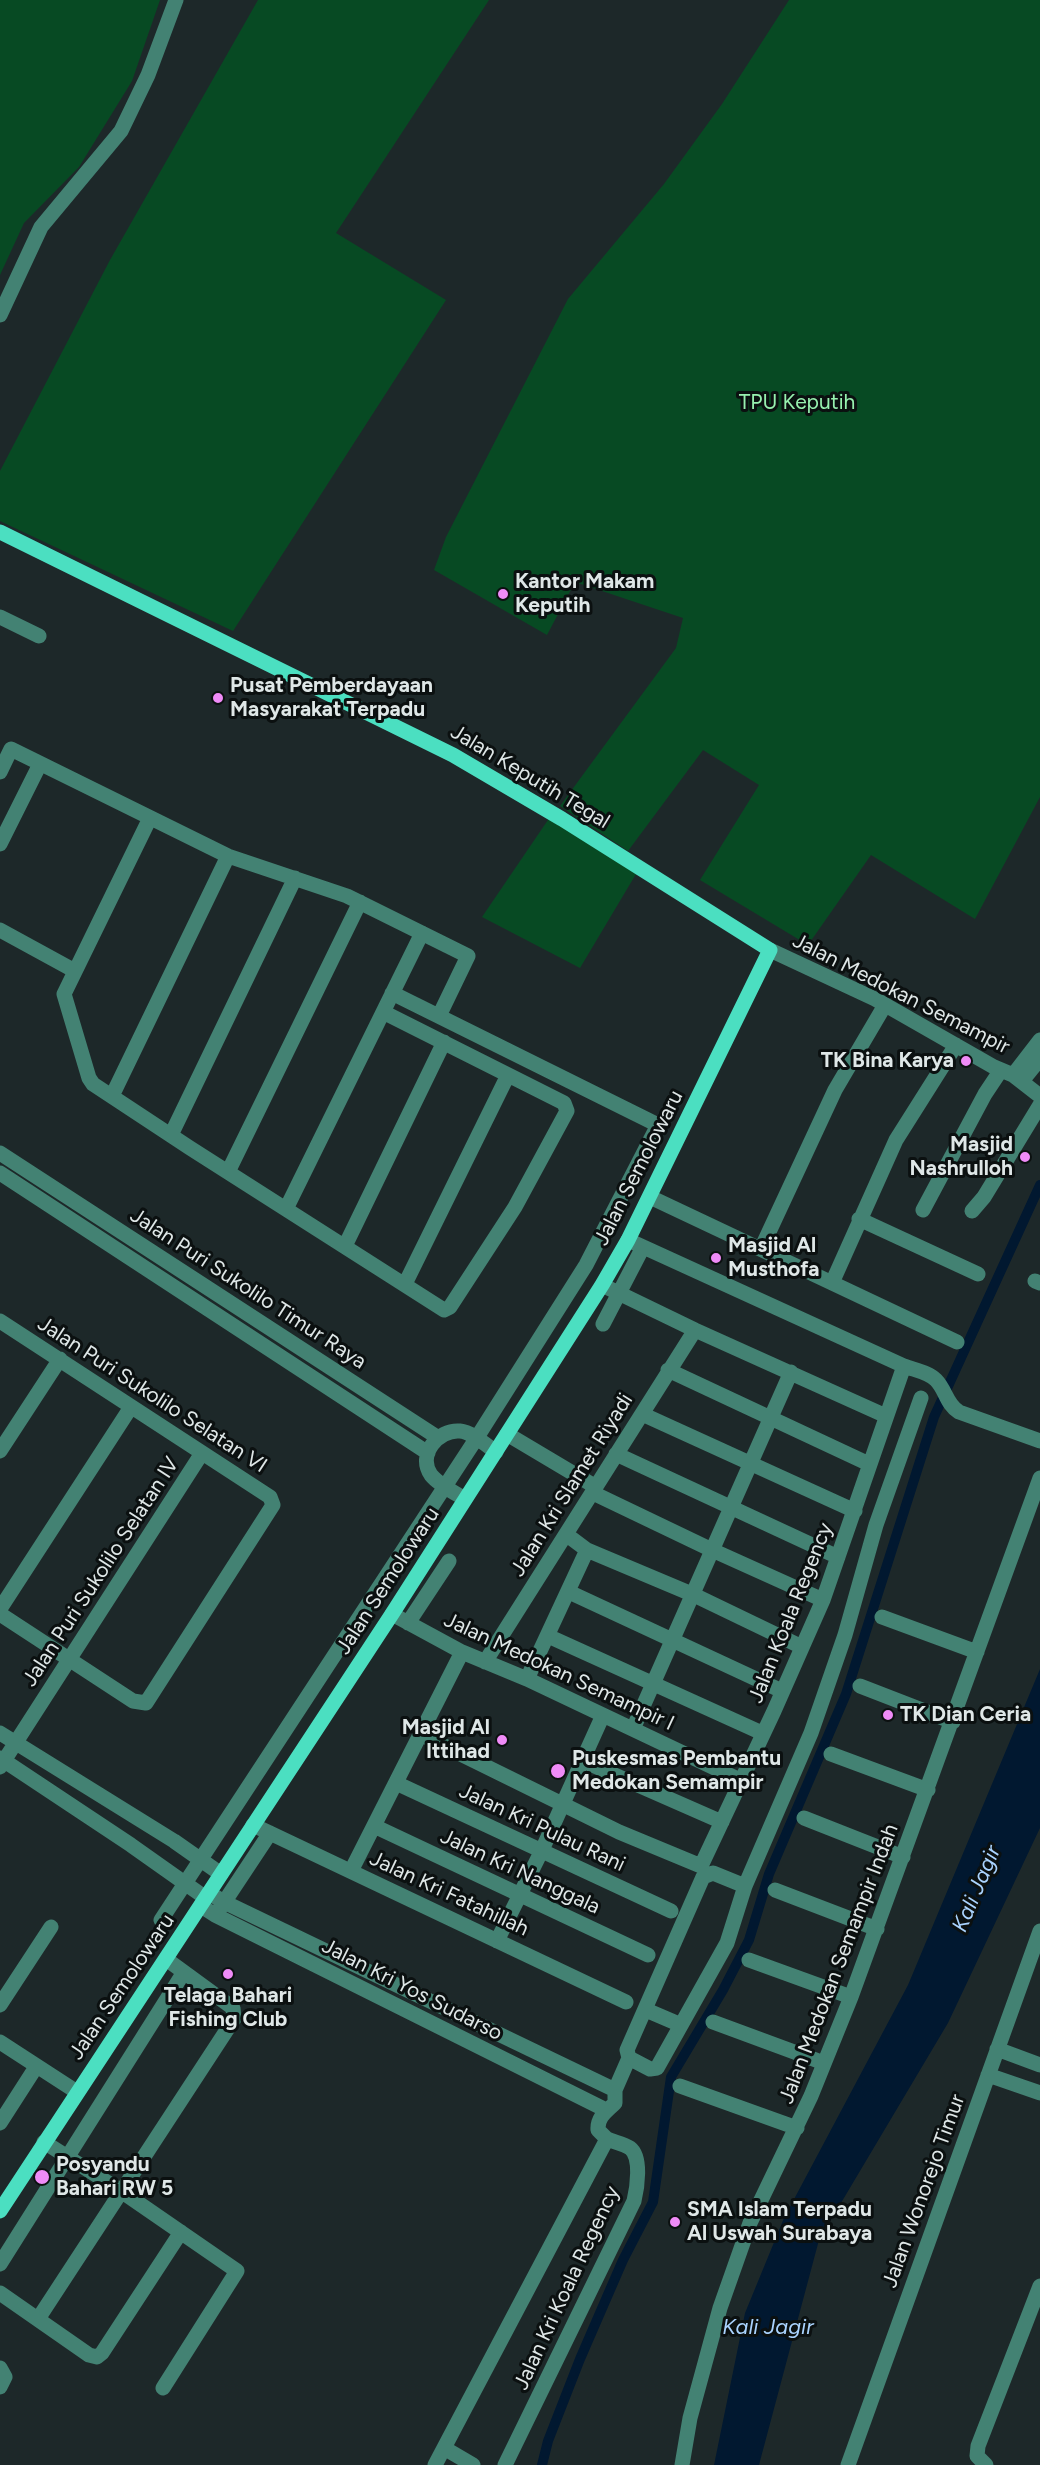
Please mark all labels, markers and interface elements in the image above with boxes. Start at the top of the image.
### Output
park label: TPU Keputih [739,390,855,416]
place label: Kantor Makam Keputih [515,569,654,619]
marker: Kantor Makam Keputih [496,587,510,601]
place label: Pusat Pemberdayaan Masyarakat Terpadu [230,673,433,723]
marker: Pusat Pemberdayaan Masyarakat Terpadu [211,691,225,705]
street label: Jalan Keputih Tegal [446,720,614,834]
street label: Jalan Medokan Semampir [788,928,1014,1060]
place label: TK Bina Karya [821,1048,954,1074]
marker: TK Bina Karya [959,1054,973,1068]
street label: Jalan Semolowaru [589,1086,689,1250]
place label: Masjid Nashrulloh [909,1132,1013,1182]
marker: Masjid Nashrulloh [1018,1150,1032,1164]
street label: Jalan Puri Sukolilo Timur Raya [125,1203,371,1375]
place label: Masjid Al Musthofa [728,1233,820,1283]
marker: Masjid Al Musthofa [709,1251,723,1265]
street label: Jalan Puri Sukolilo Selatan VI [33,1311,271,1479]
street label: Jalan Kri Slamet Riyadi [505,1389,639,1581]
street label: Jalan Puri Sukolilo Selatan IV [17,1453,185,1691]
street label: Jalan Semolowaru [331,1503,445,1659]
street label: Jalan Koala Regency [743,1519,839,1707]
street label: Jalan Medokan Semampir I [440,1608,678,1736]
place label: TK Dian Ceria [900,1702,1031,1728]
marker: TK Dian Ceria [881,1708,895,1722]
place label: Masjid Al Ittihad [402,1715,490,1765]
marker: Masjid Al Ittihad [495,1733,509,1747]
place label: Puskesmas Pembantu Medokan Semampir [572,1746,781,1796]
marker: Puskesmas Pembantu Medokan Semampir [549,1762,567,1780]
street label: Jalan Kri Pulau Rani [455,1779,629,1877]
street label: Jalan Medokan Semampir Indah [774,1821,904,2107]
street label: Jalan Kri Nanggala [436,1824,604,1920]
water label: Kali Jagir [947,1842,1007,1936]
street label: Jalan Kri Fatahillah [365,1846,533,1942]
street label: Jalan Semolowaru [64,1909,180,2065]
street label: Jalan Kri Yos Sudarso [318,1934,506,2046]
marker: Telaga Bahari Fishing Club [221,1967,235,1981]
place label: Telaga Bahari Fishing Club [164,1983,292,2033]
street label: Jalan Wonorejo Timur [877,2091,971,2291]
place label: Posyandu Bahari RW 5 [56,2152,173,2202]
marker: Posyandu Bahari RW 5 [33,2168,51,2186]
street label: Jalan Kri Koala Regency [509,2182,625,2394]
place label: SMA Islam Terpadu Al Uswah Surabaya [687,2197,872,2247]
marker: SMA Islam Terpadu Al Uswah Surabaya [668,2215,682,2229]
water label: Kali Jagir [722,2315,814,2341]

